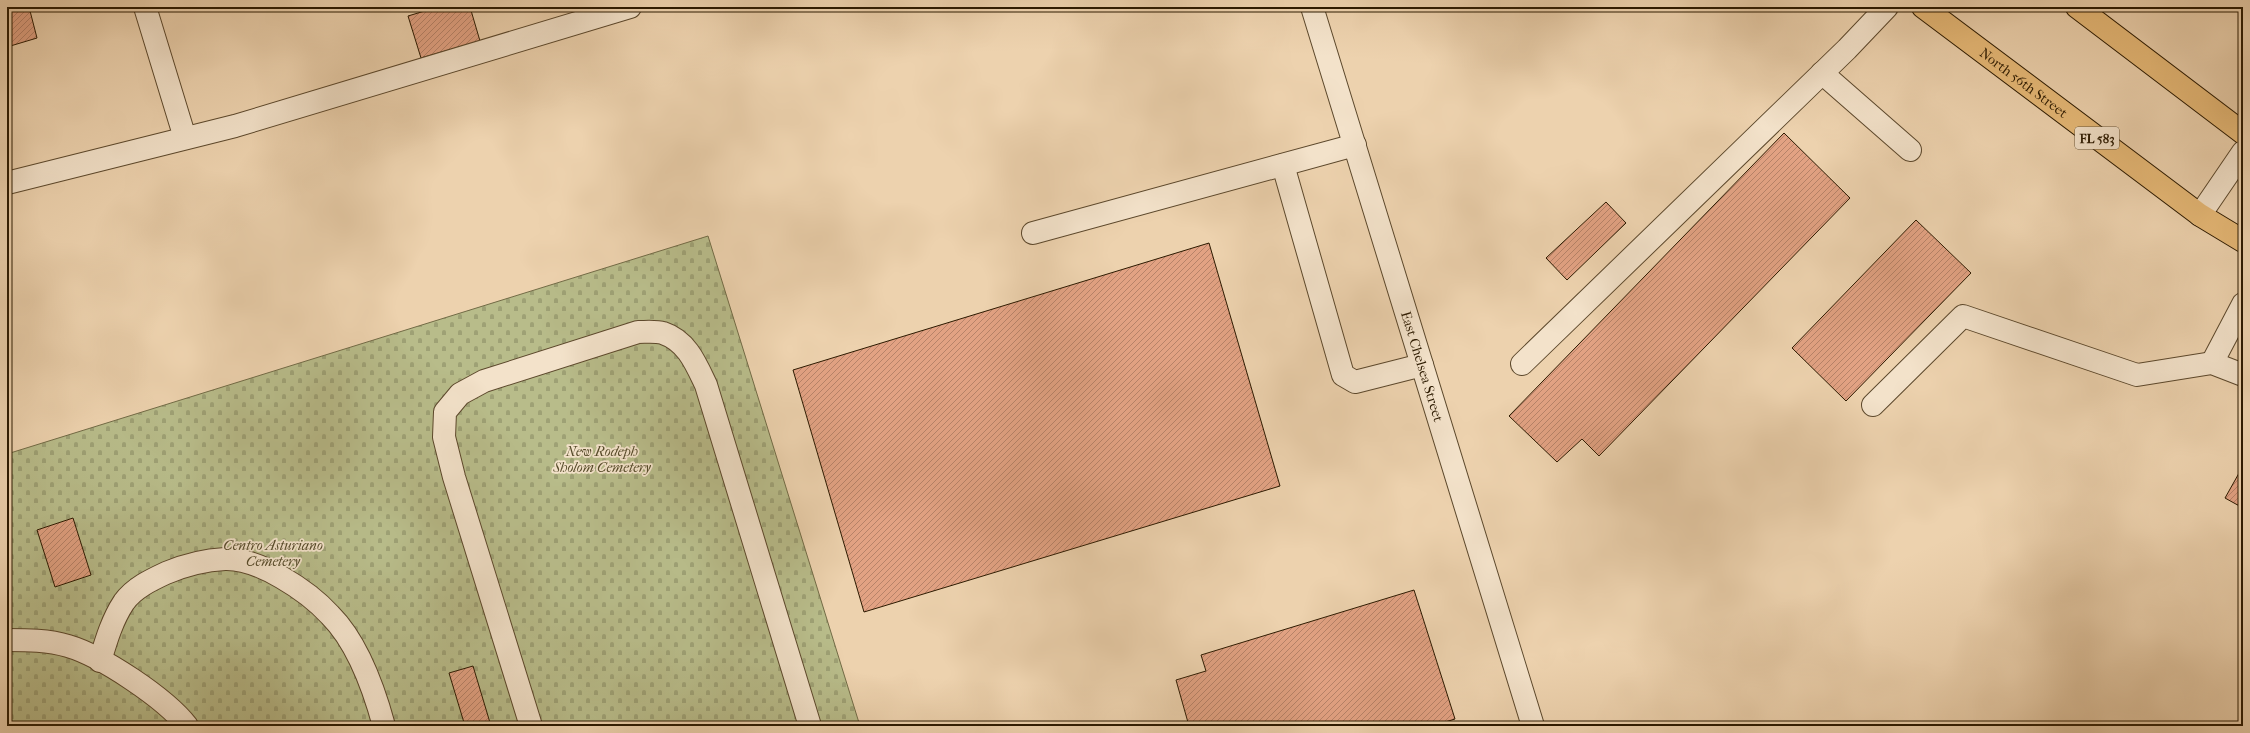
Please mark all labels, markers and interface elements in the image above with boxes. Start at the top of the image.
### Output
street label: North 56th Street [1976,44,2071,122]
road number: FL 583 [2075,127,2119,149]
street label: East Chelsea Street [1397,309,1447,424]
park label: New Rodeph Sholom Cemetery [552,443,652,476]
park label: Centro Asturiano Cemetery [223,537,323,570]

